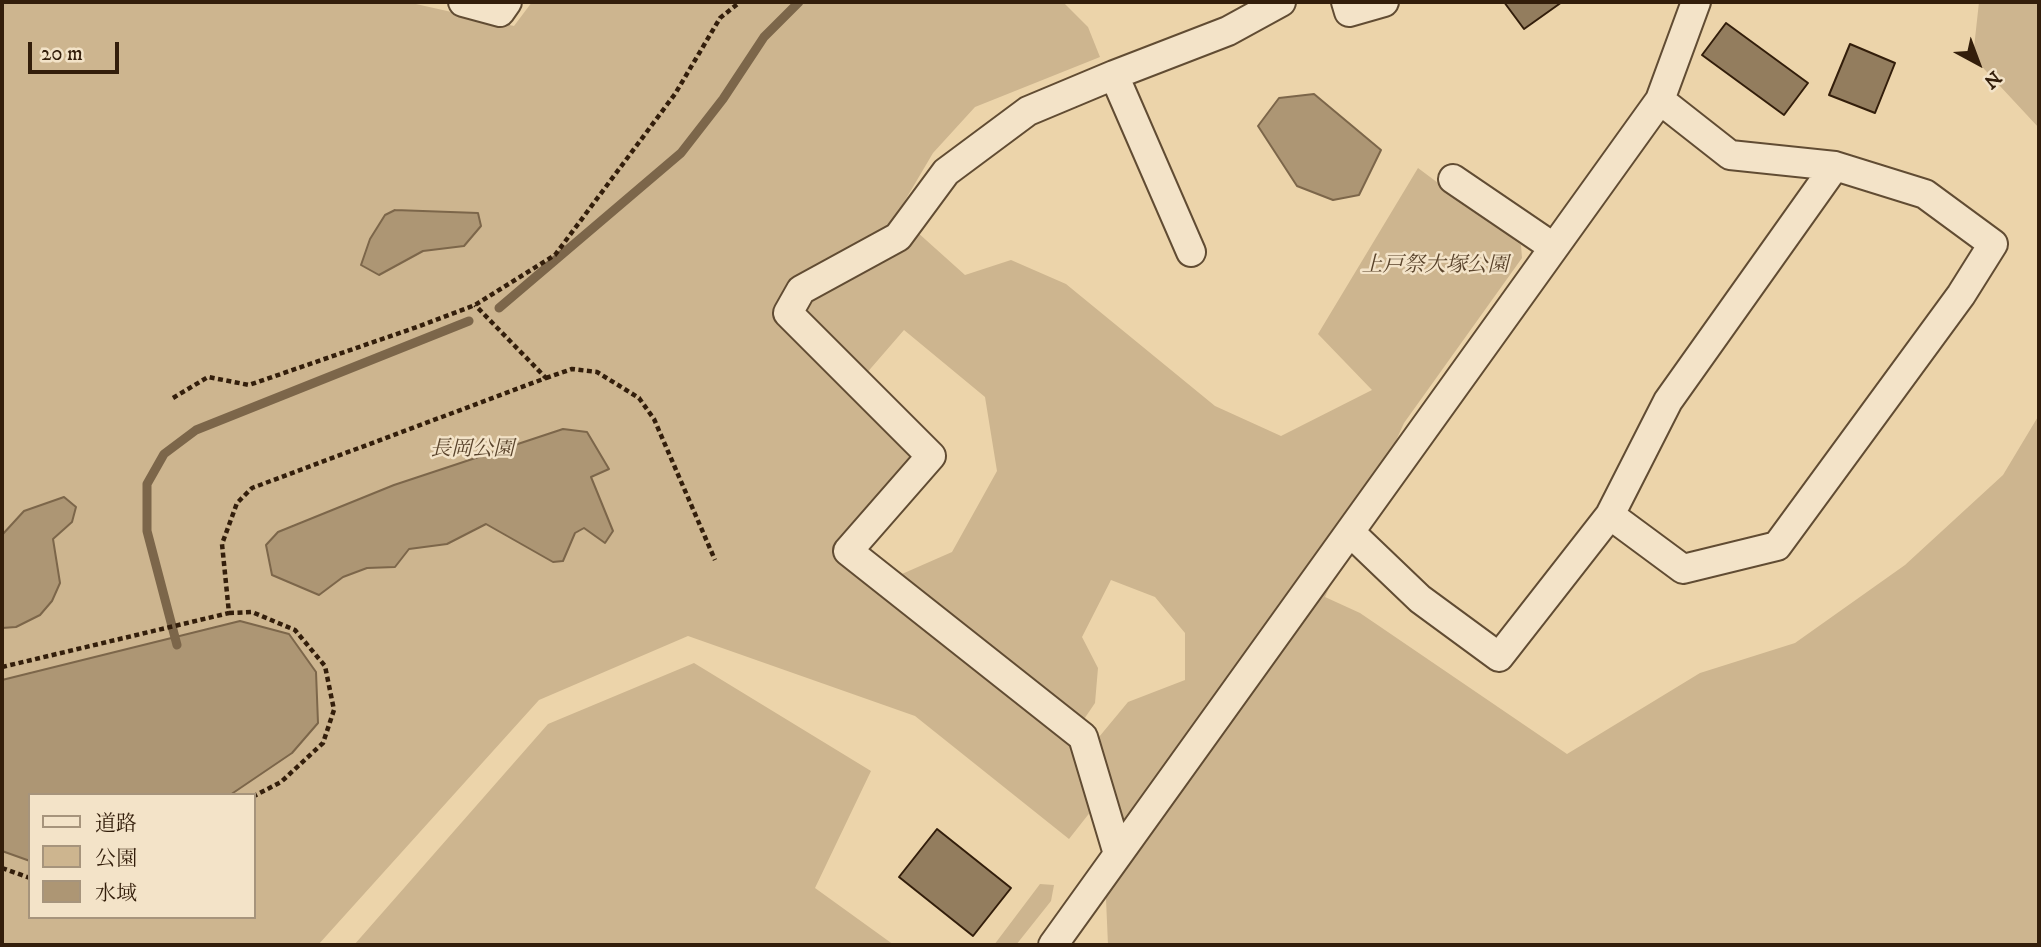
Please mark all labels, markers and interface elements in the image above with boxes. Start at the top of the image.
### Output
scale bar [32,28,122,72]
north arrow [1943,28,2013,98]
text: 20 m [41,41,83,67]
text: N [1979,65,2006,93]
park label: 上戸祭大塚公園 [1362,254,1508,280]
park label: 長岡公園 [430,438,514,464]
legend [28,793,256,919]
text: 道路 [95,811,137,837]
text: 公園 [95,846,137,872]
text: 水域 [95,881,137,907]

